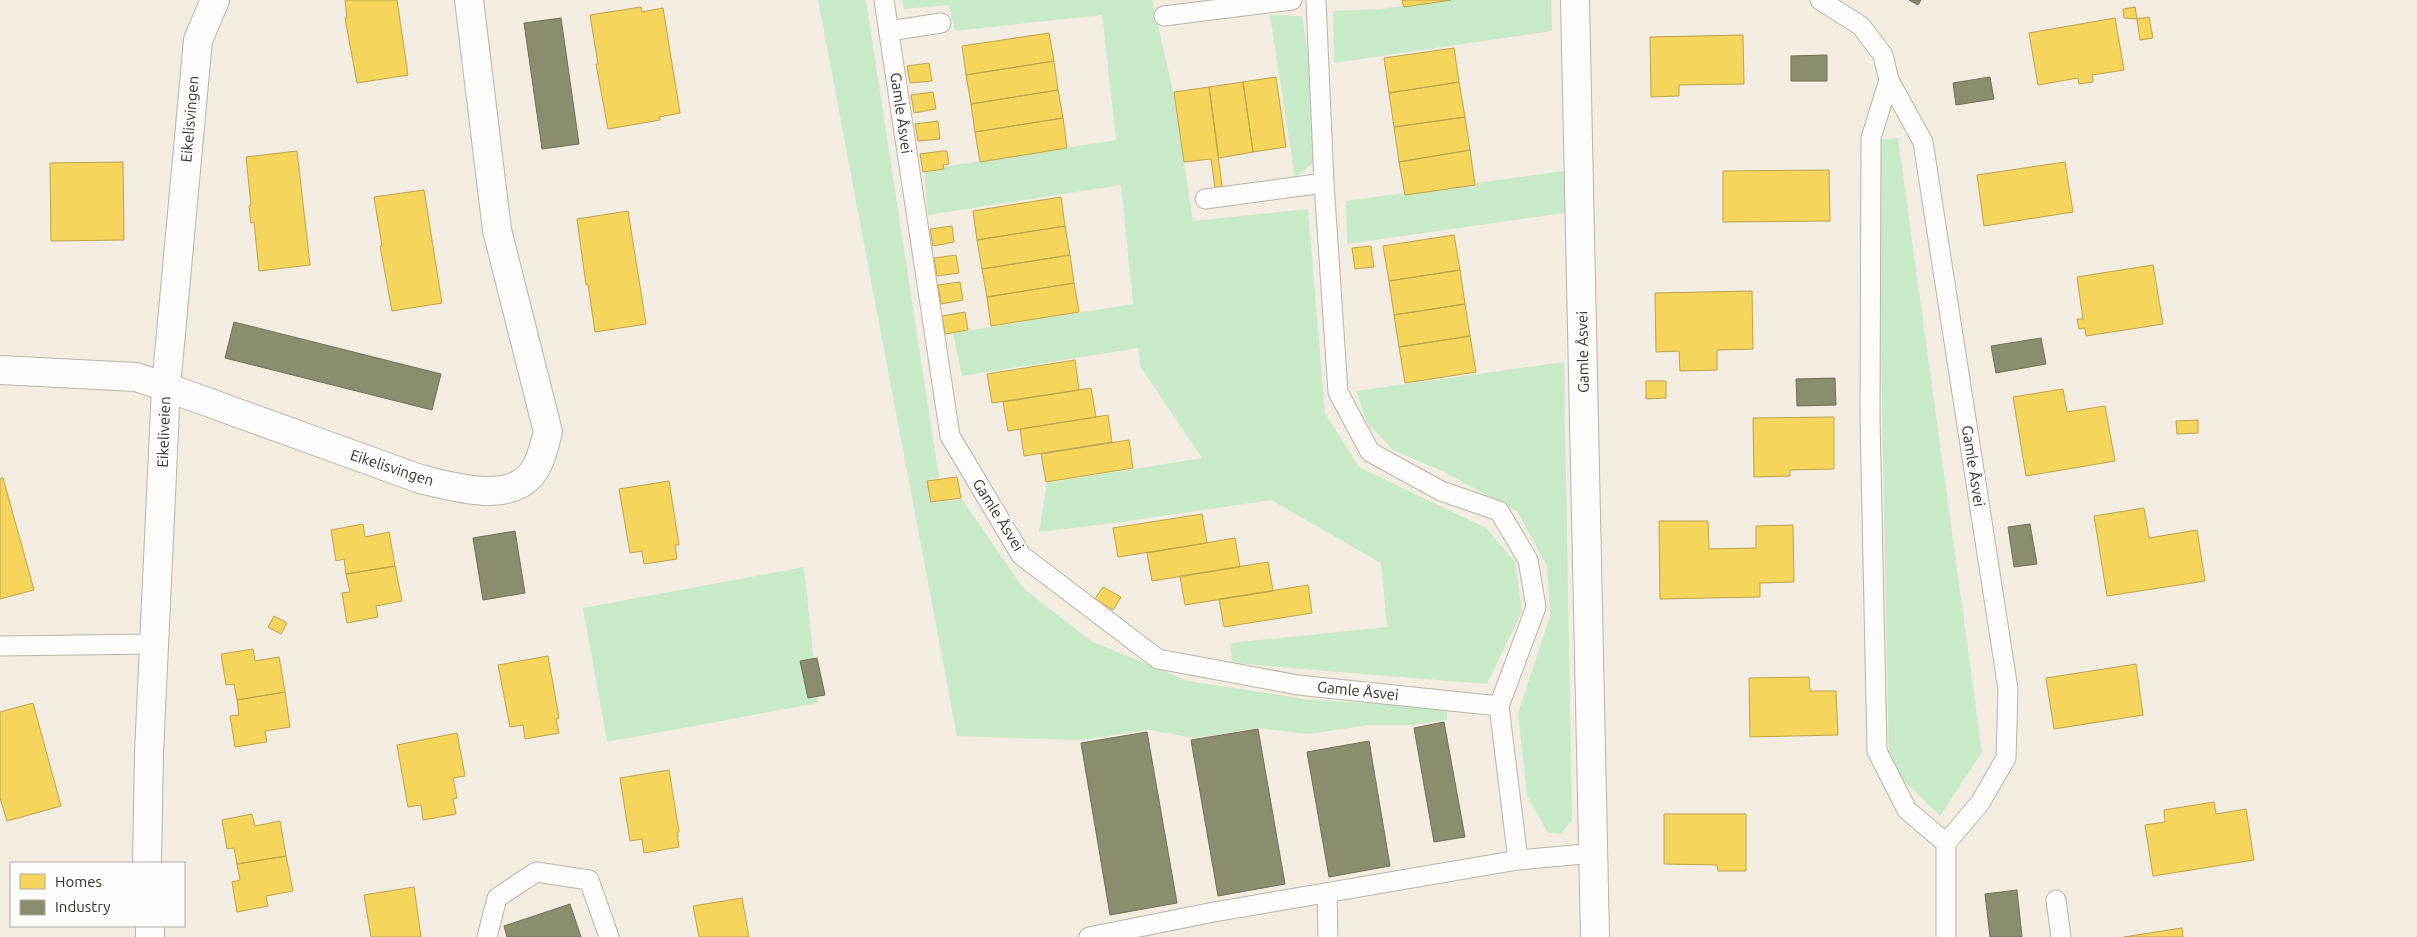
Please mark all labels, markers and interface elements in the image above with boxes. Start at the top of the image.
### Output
street label: Gamle Åsvei [887,71,916,155]
street label: Eikelisvingen [177,75,202,163]
street label: Gamle Åsvei [1573,311,1592,393]
street label: Eikeliveien [154,396,173,468]
street label: Gamle Åsvei [1959,424,1988,508]
street label: Eikelisvingen [348,446,436,489]
street label: Gamle Åsvei [970,475,1027,554]
street label: Gamle Åsvei [1316,678,1400,703]
legend [10,862,185,927]
text: Homes [55,873,102,890]
text: Industry [55,898,110,915]

